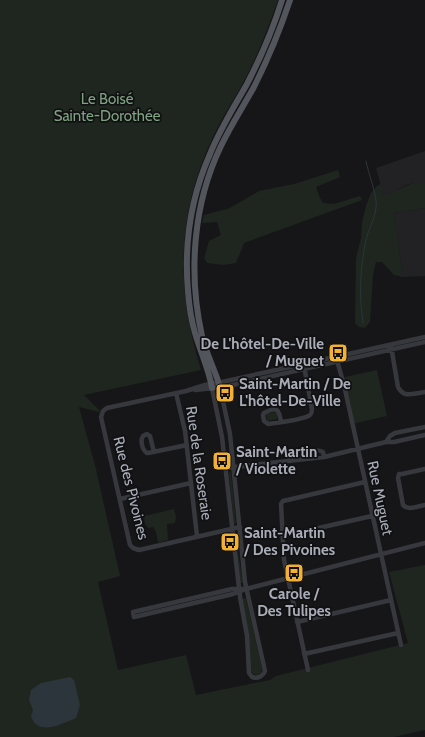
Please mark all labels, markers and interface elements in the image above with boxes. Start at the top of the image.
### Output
park label: Le Boisé Sainte-Dorothée [54,90,161,125]
place label: De L'hôtel-De-Ville / Muguet [201,335,324,370]
bus stop icon: De L'hôtel-De-Ville / Muguet [327,342,349,364]
place label: Saint-Martin / De L'hôtel-De-Ville [239,375,351,410]
bus stop icon: Saint-Martin / De L'hôtel-De-Ville [214,382,236,404]
street label: Rue de la Roseraie [182,405,216,521]
street label: Rue des Pivoines [109,434,153,542]
place label: Saint-Martin / Violette [235,443,317,478]
bus stop icon: Saint-Martin / Violette [211,450,233,472]
street label: Rue Muguet [363,459,397,537]
place label: Saint-Martin / Des Pivoines [243,524,335,559]
bus stop icon: Saint-Martin / Des Pivoines [219,531,241,553]
bus stop icon: Carole / Des Tulipes [283,562,305,584]
place label: Carole / Des Tulipes [257,585,331,620]

